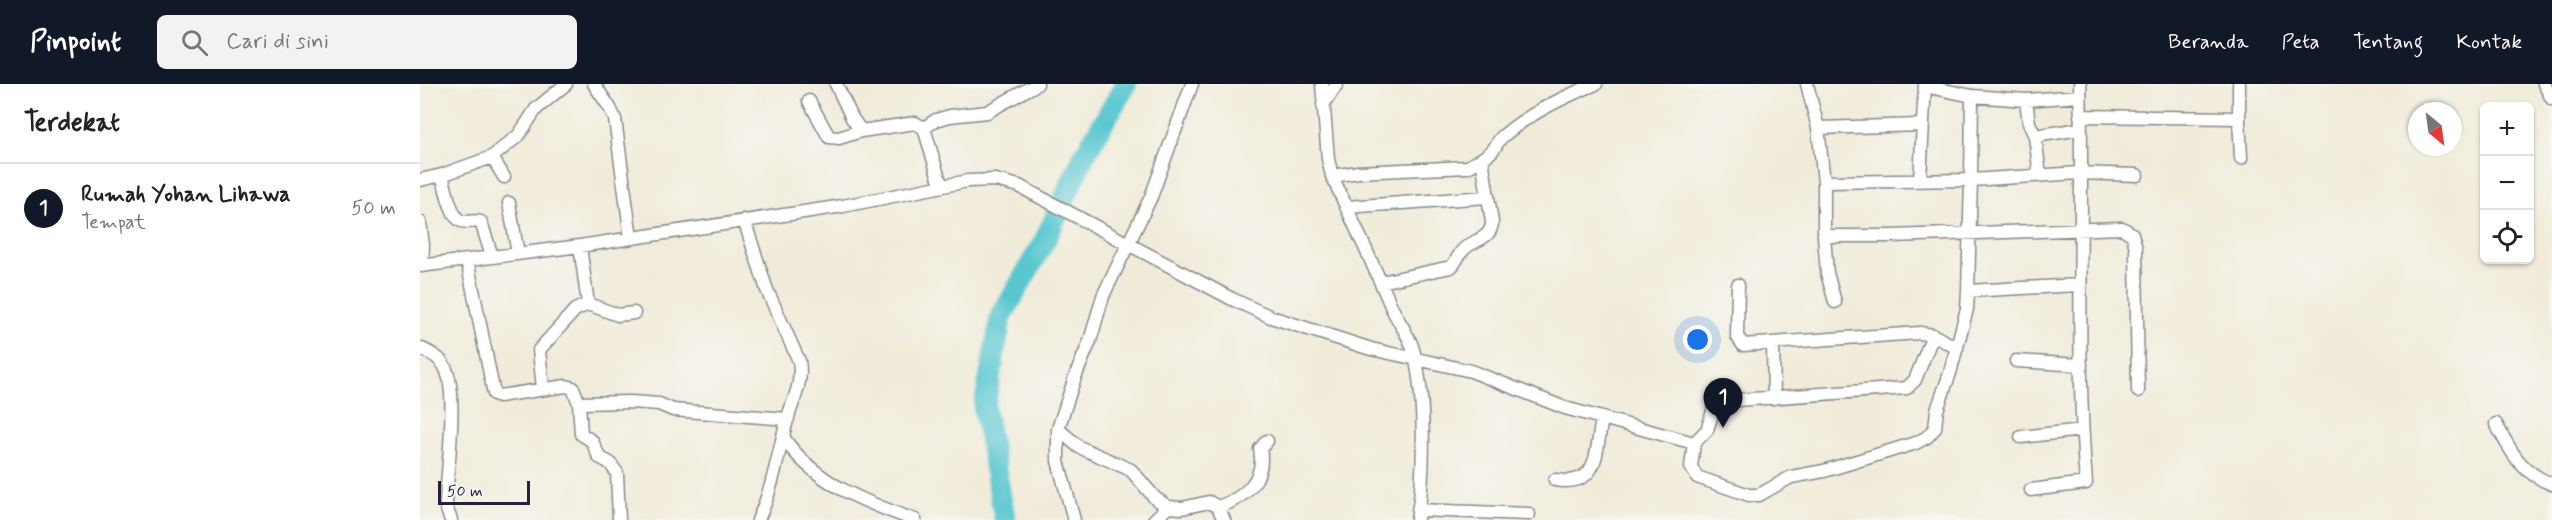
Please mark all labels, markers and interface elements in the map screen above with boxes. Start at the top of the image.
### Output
search box [157,15,577,69]
text: Pinpoint [30,24,121,61]
icon: search [178,26,211,59]
text: Cari di sini [226,28,329,56]
text: Beranda [2168,28,2249,56]
text: Peta [2282,28,2320,56]
text: Tentang [2353,28,2423,56]
text: Kontak [2456,28,2522,56]
north arrow [2408,102,2462,156]
map controls [2480,102,2534,264]
button: + [2480,102,2534,156]
text: Terdekat [24,106,120,140]
button: − [2480,156,2534,210]
text: Rumah Yohan Lihawa [81,181,291,209]
text: 1 [39,195,48,222]
text: 50 m [351,195,396,222]
text: Tempat [81,209,146,236]
button: locate [2480,210,2534,264]
your location [1683,325,1712,354]
pin: 1 [1704,378,1742,428]
scale bar [438,478,530,506]
text: 50 m [447,481,483,502]

